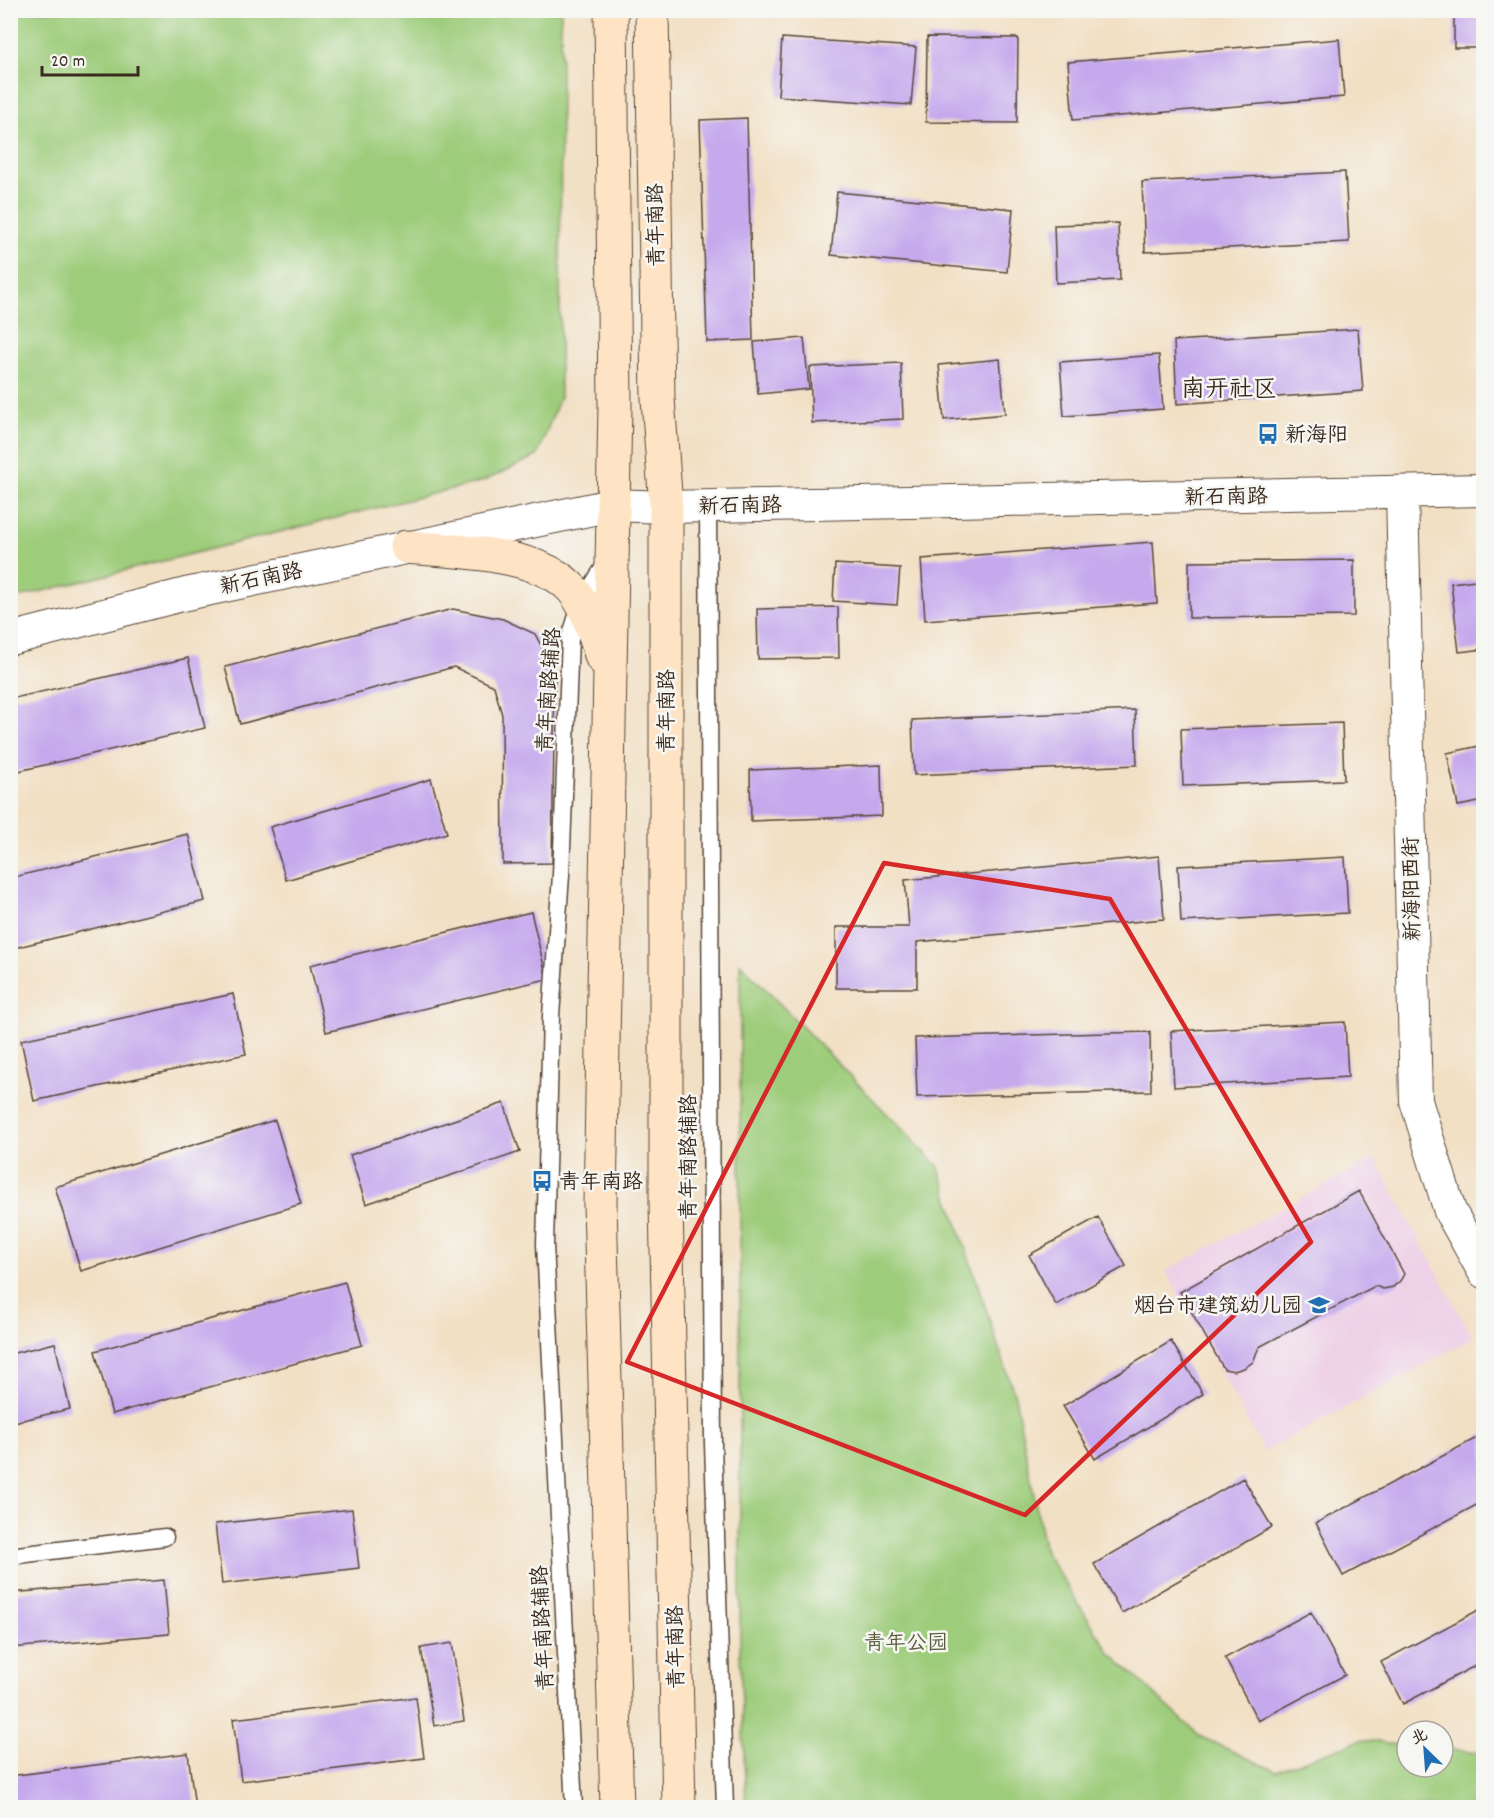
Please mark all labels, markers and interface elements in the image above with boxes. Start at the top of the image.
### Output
scale bar [42,39,138,77]
text: 20 m [51,50,85,75]
street label: 青年南路 [642,183,674,267]
district label: 南开社区 [1181,374,1277,408]
bus stop icon: 新海阳 [1256,422,1280,446]
place label: 新海阳 [1285,422,1348,452]
street label: 新石南路 [1184,483,1268,515]
street label: 新石南路 [698,492,782,524]
street label: 新石南路 [217,558,306,604]
street label: 青年南路辅路 [532,626,570,754]
street label: 青年南路 [654,669,684,753]
street label: 新海阳西街 [1398,836,1430,942]
street label: 青年南路辅路 [676,1094,706,1220]
bus stop icon: 青年南路 [530,1169,554,1193]
place label: 青年南路 [559,1169,643,1199]
place label: 烟台市建筑幼儿园 [1134,1293,1302,1323]
school or university icon: 烟台市建筑幼儿园 [1307,1293,1331,1317]
street label: 青年南路辅路 [527,1564,563,1692]
street label: 青年南路 [662,1605,694,1689]
park label: 青年公园 [864,1630,948,1660]
north arrow [1395,1719,1455,1779]
text: 北 [1408,1724,1432,1751]

